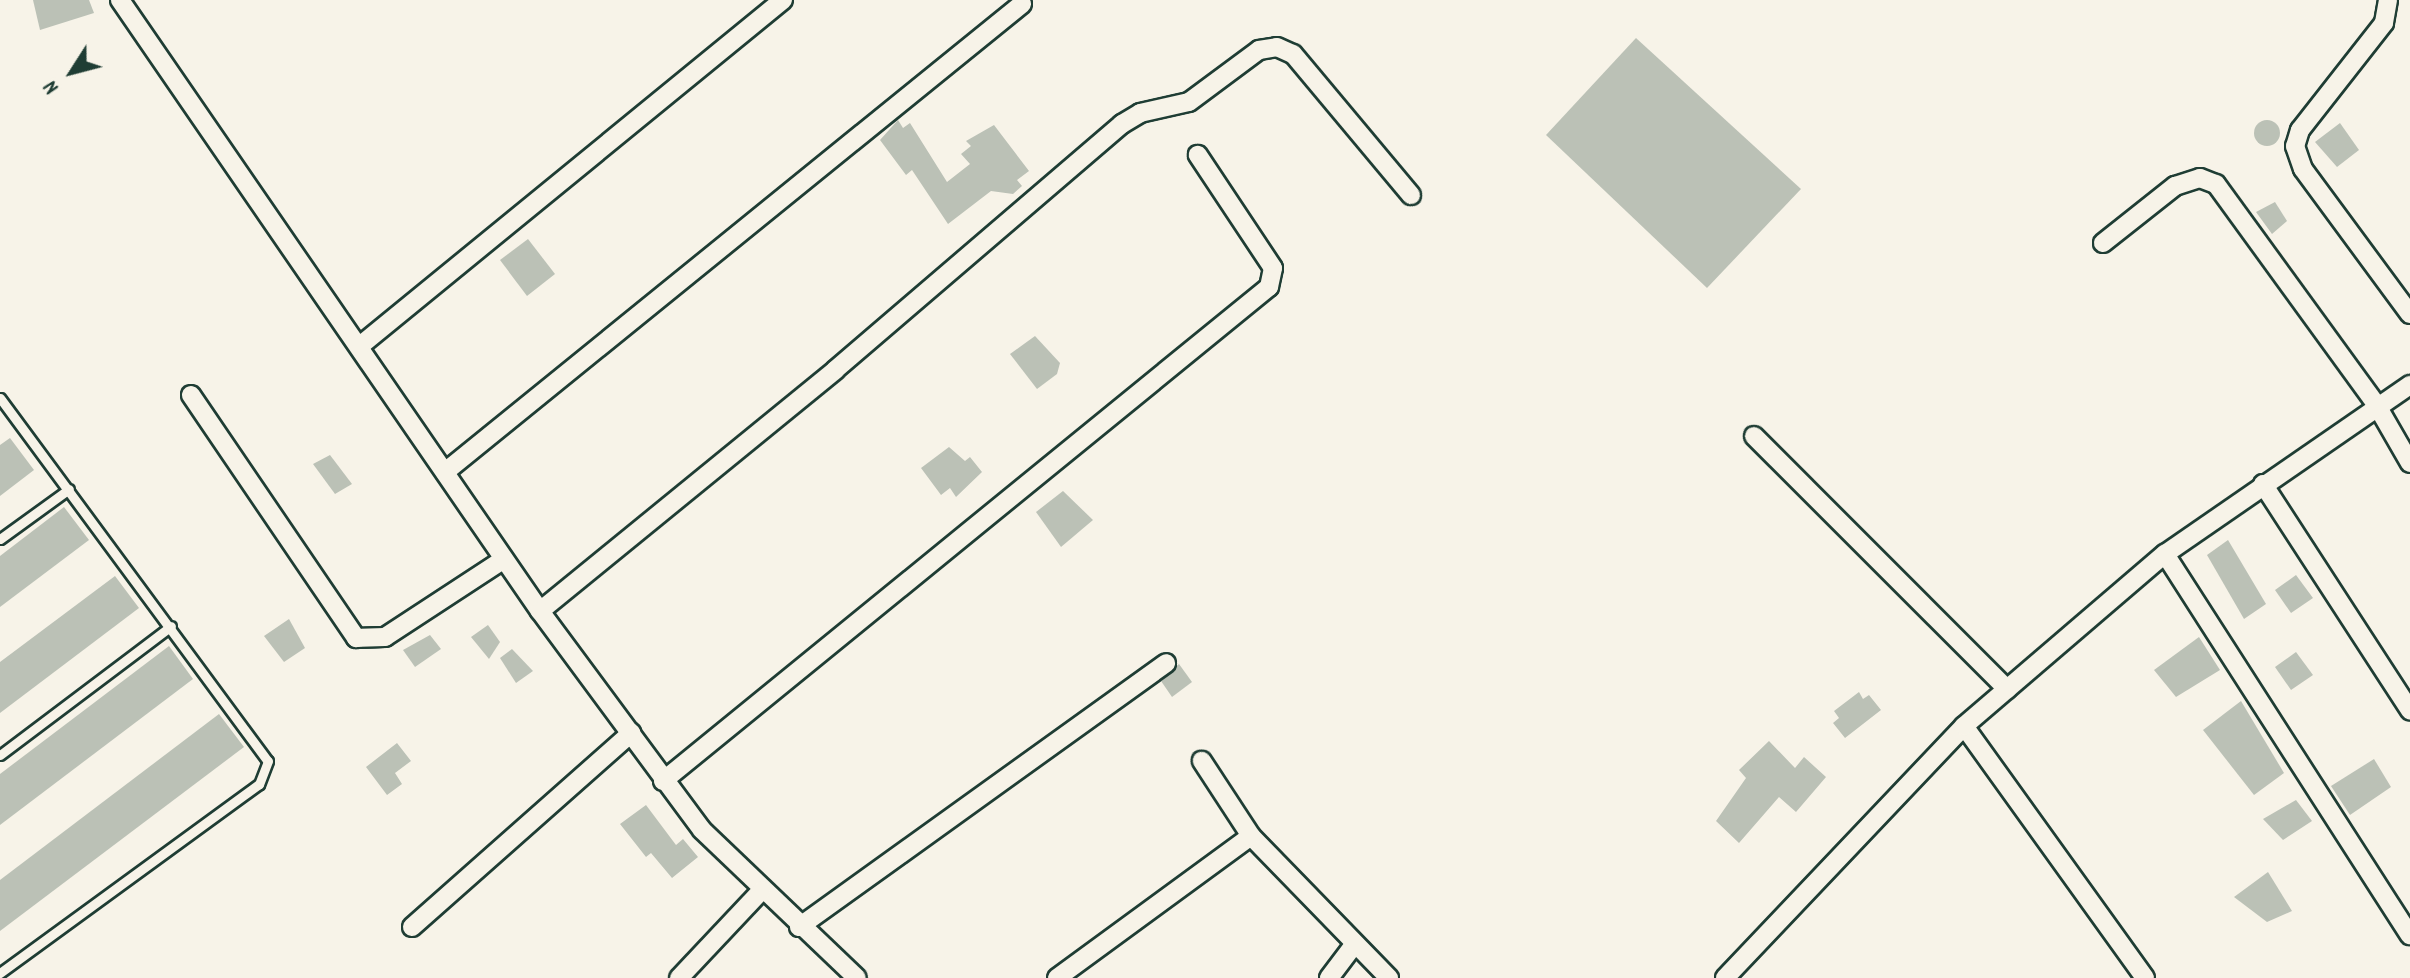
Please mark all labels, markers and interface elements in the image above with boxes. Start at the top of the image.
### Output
north arrow [32,32,112,112]
text: N [36,73,68,100]

